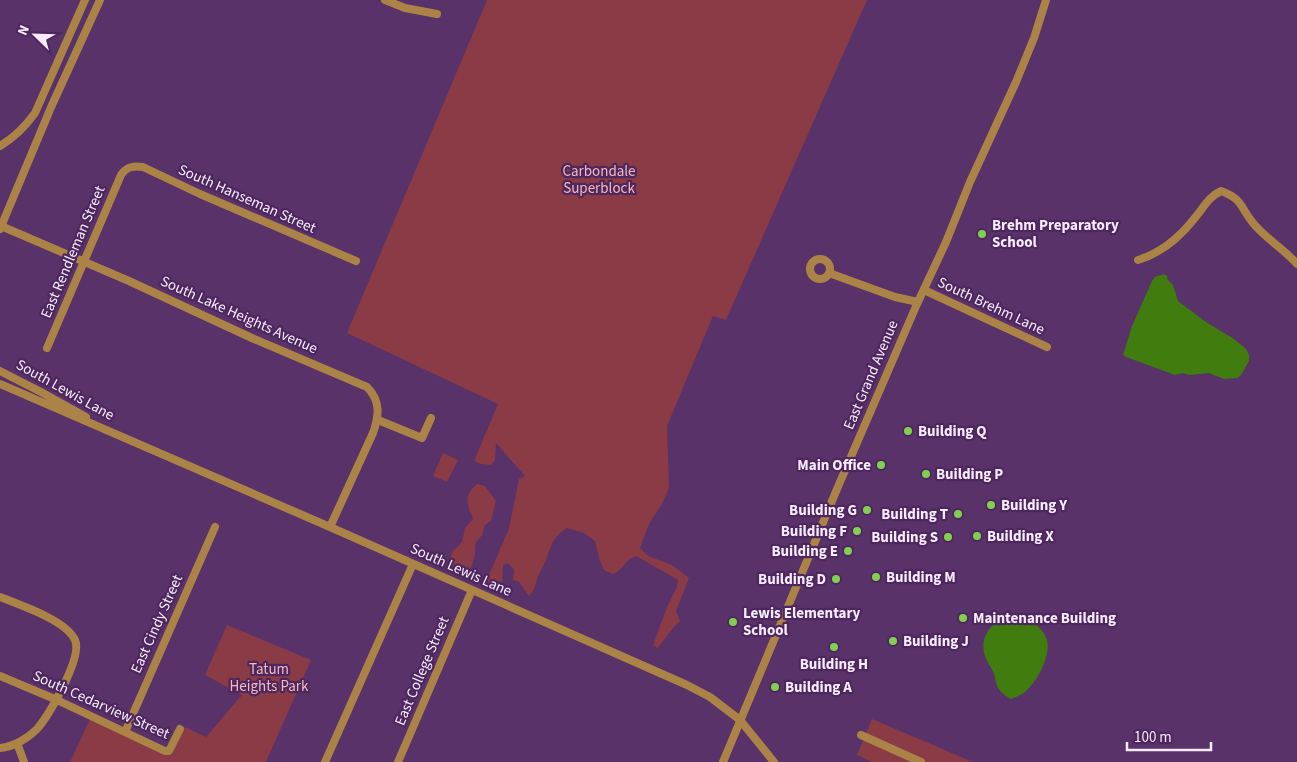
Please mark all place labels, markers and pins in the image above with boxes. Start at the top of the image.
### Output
place label: Brehm Preparatory School [992,215,1119,253]
marker: Brehm Preparatory School [976,228,988,240]
place label: Building Q [918,421,987,442]
marker: Building Q [902,425,914,437]
place label: Main Office [797,455,871,476]
marker: Main Office [875,459,887,471]
place label: Building P [936,464,1003,485]
marker: Building P [920,468,932,480]
place label: Building Y [1001,495,1067,516]
marker: Building Y [985,499,997,511]
place label: Building G [789,500,857,521]
marker: Building G [861,504,873,516]
place label: Building T [881,504,948,525]
marker: Building T [952,508,964,520]
place label: Building F [781,521,847,542]
marker: Building F [851,525,863,537]
place label: Building X [987,526,1054,547]
place label: Building S [871,527,938,548]
marker: Building X [971,530,983,542]
marker: Building S [942,531,954,543]
place label: Building E [771,541,838,562]
marker: Building E [842,545,854,557]
place label: Building M [886,567,956,588]
place label: Building D [758,569,826,590]
marker: Building M [870,571,882,583]
marker: Building D [830,573,842,585]
place label: Lewis Elementary School [743,603,861,641]
place label: Maintenance Building [973,608,1116,629]
marker: Maintenance Building [957,612,969,624]
marker: Lewis Elementary School [727,616,739,628]
place label: Building J [903,631,969,652]
marker: Building J [887,635,899,647]
marker: Building H [828,641,840,653]
place label: Building H [800,654,868,675]
place label: Building A [785,677,852,698]
marker: Building A [769,681,781,693]

